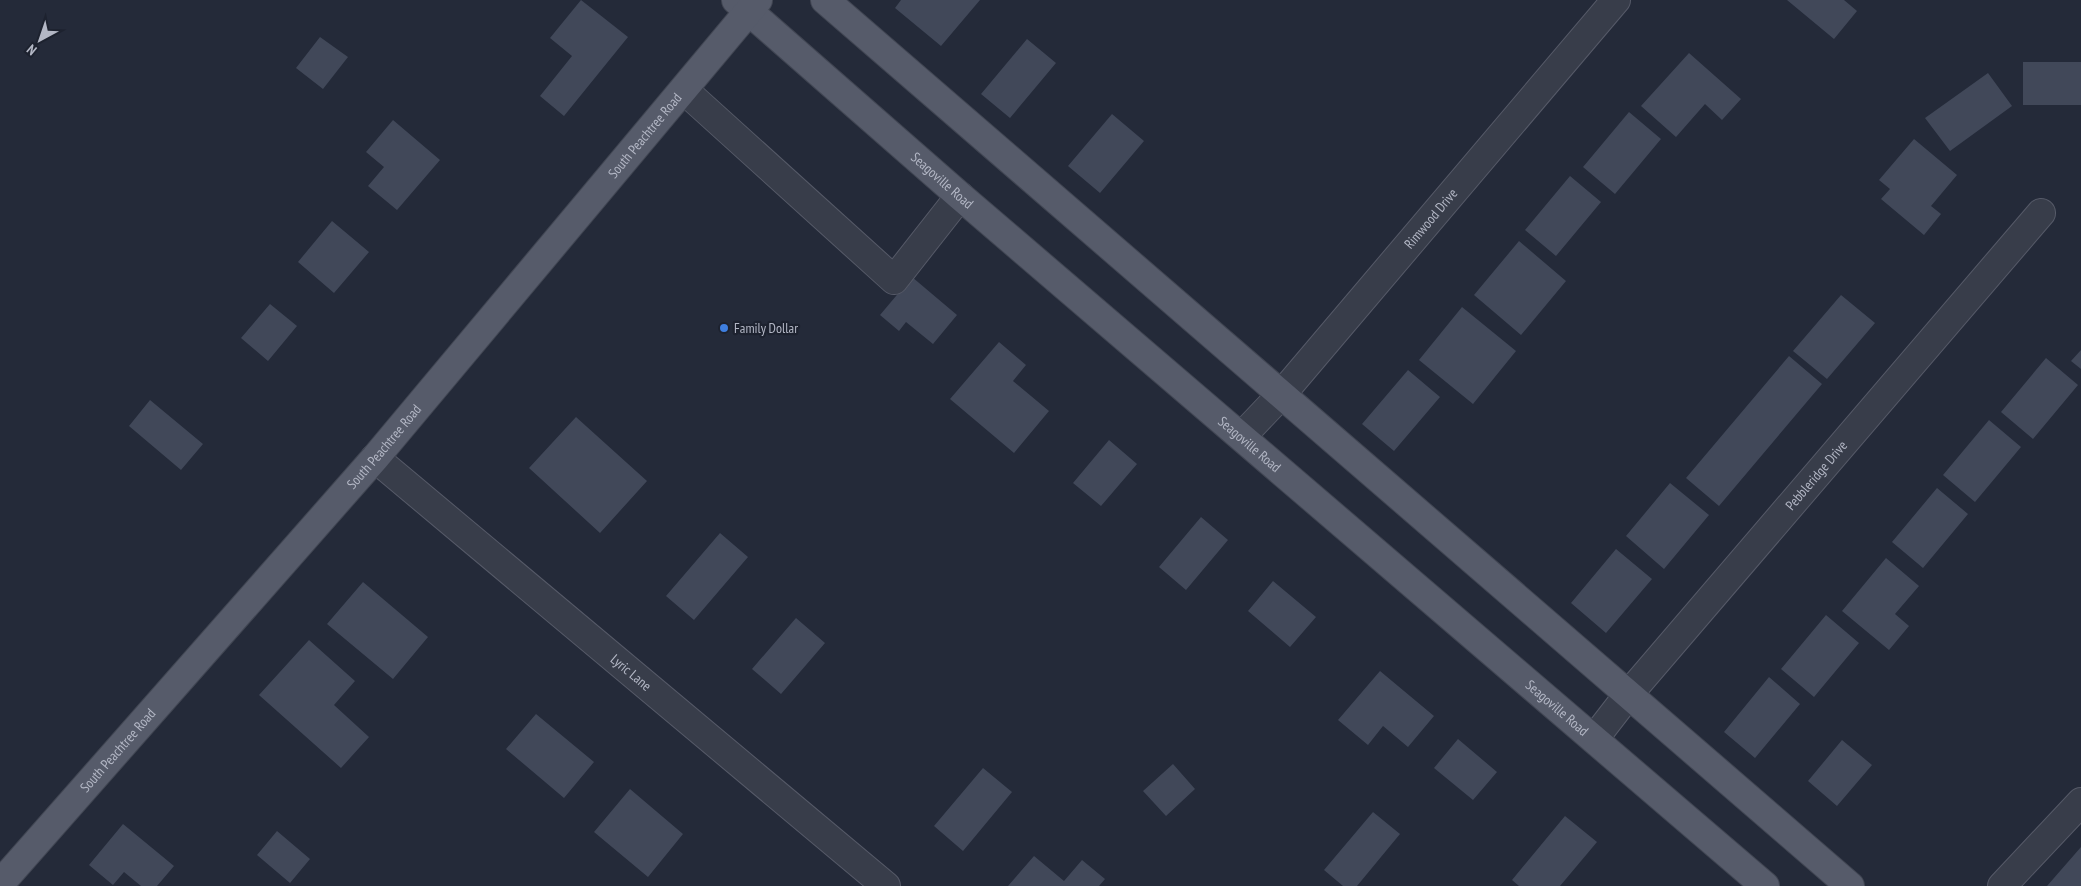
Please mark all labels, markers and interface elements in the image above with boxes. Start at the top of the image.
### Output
north arrow [15,15,65,65]
text: N [23,41,40,59]
street label: South Peachtree Road [604,89,686,182]
street label: Seagoville Road [907,148,977,213]
street label: Rimwood Drive [1400,184,1462,252]
place label: Family Dollar [734,319,798,337]
marker: Family Dollar [718,322,730,334]
street label: South Peachtree Road [343,401,425,493]
street label: Seagoville Road [1214,412,1285,476]
street label: Pebbleridge Drive [1781,437,1851,514]
street label: Lyric Lane [607,650,655,695]
street label: Seagoville Road [1522,676,1592,740]
street label: South Peachtree Road [76,705,159,796]

